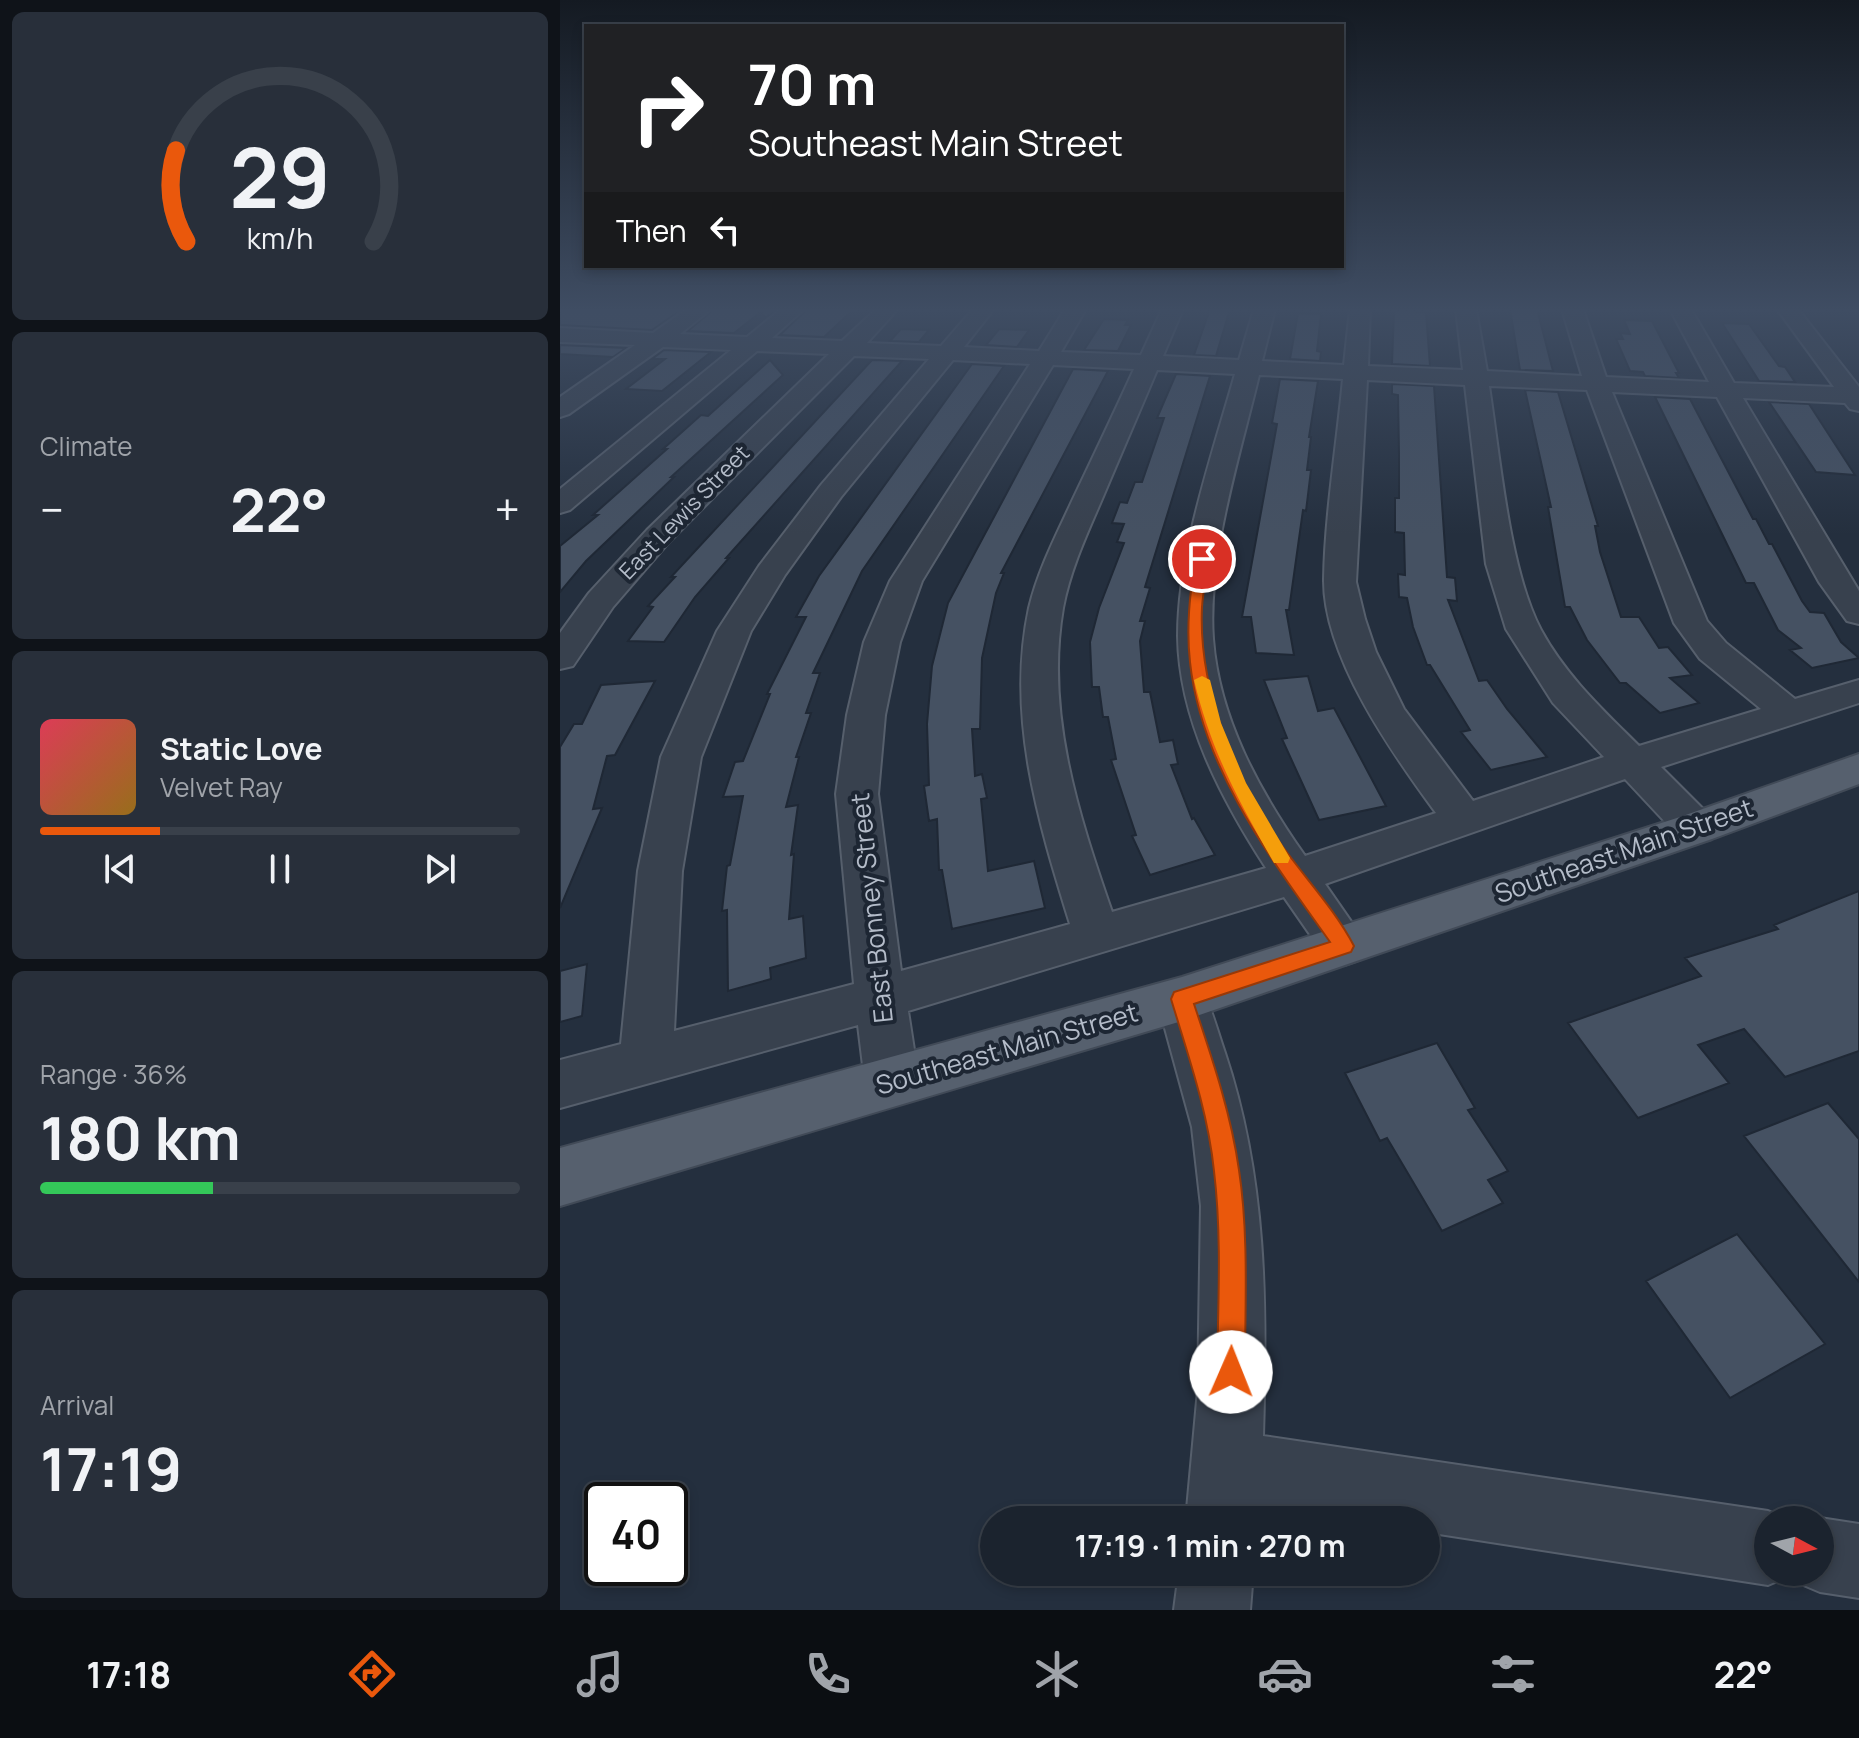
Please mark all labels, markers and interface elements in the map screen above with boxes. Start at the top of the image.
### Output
text: 70 m [748,45,876,122]
icon: right [616,56,720,160]
text: 29 [229,118,331,232]
text: Southeast Main Street [748,118,1123,167]
icon: left [703,208,747,252]
text: Then [616,210,687,251]
text: km/h [247,219,313,258]
text: Climate [40,428,132,464]
street label: East Lewis Street [612,438,756,586]
text: 22° [230,468,328,550]
text: − [40,479,64,539]
text: + [495,479,520,539]
pin [1168,525,1236,593]
icon: arrive [1180,537,1224,581]
text: Static Love [160,728,323,769]
text: Velvet Ray [160,769,283,805]
street label: Southeast Main Street [1490,789,1758,911]
street label: East Bonney Street [841,791,901,1025]
icon: previous [98,847,142,891]
icon: pause [258,847,302,891]
icon: next [418,847,462,891]
street label: Southeast Main Street [872,993,1142,1103]
text: Range · 36% [40,1056,187,1092]
text: 180 km [40,1096,241,1178]
position arrow [1189,1330,1273,1414]
text: Arrival [40,1387,114,1423]
text: 17:19 [40,1427,182,1509]
speed limit sign: 40 [584,1482,688,1586]
north arrow [1754,1506,1834,1586]
map controls [1754,1506,1834,1586]
text: 17:19 · 1 min · 270 m [1074,1525,1346,1566]
icon: directions [344,1646,400,1702]
icon: music [572,1646,628,1702]
icon: phone [800,1646,856,1702]
icon: climate [1029,1646,1085,1702]
icon: car [1257,1646,1313,1702]
icon: filters [1485,1646,1541,1702]
text: 17:18 [86,1650,171,1699]
text: 22° [1714,1650,1773,1699]

